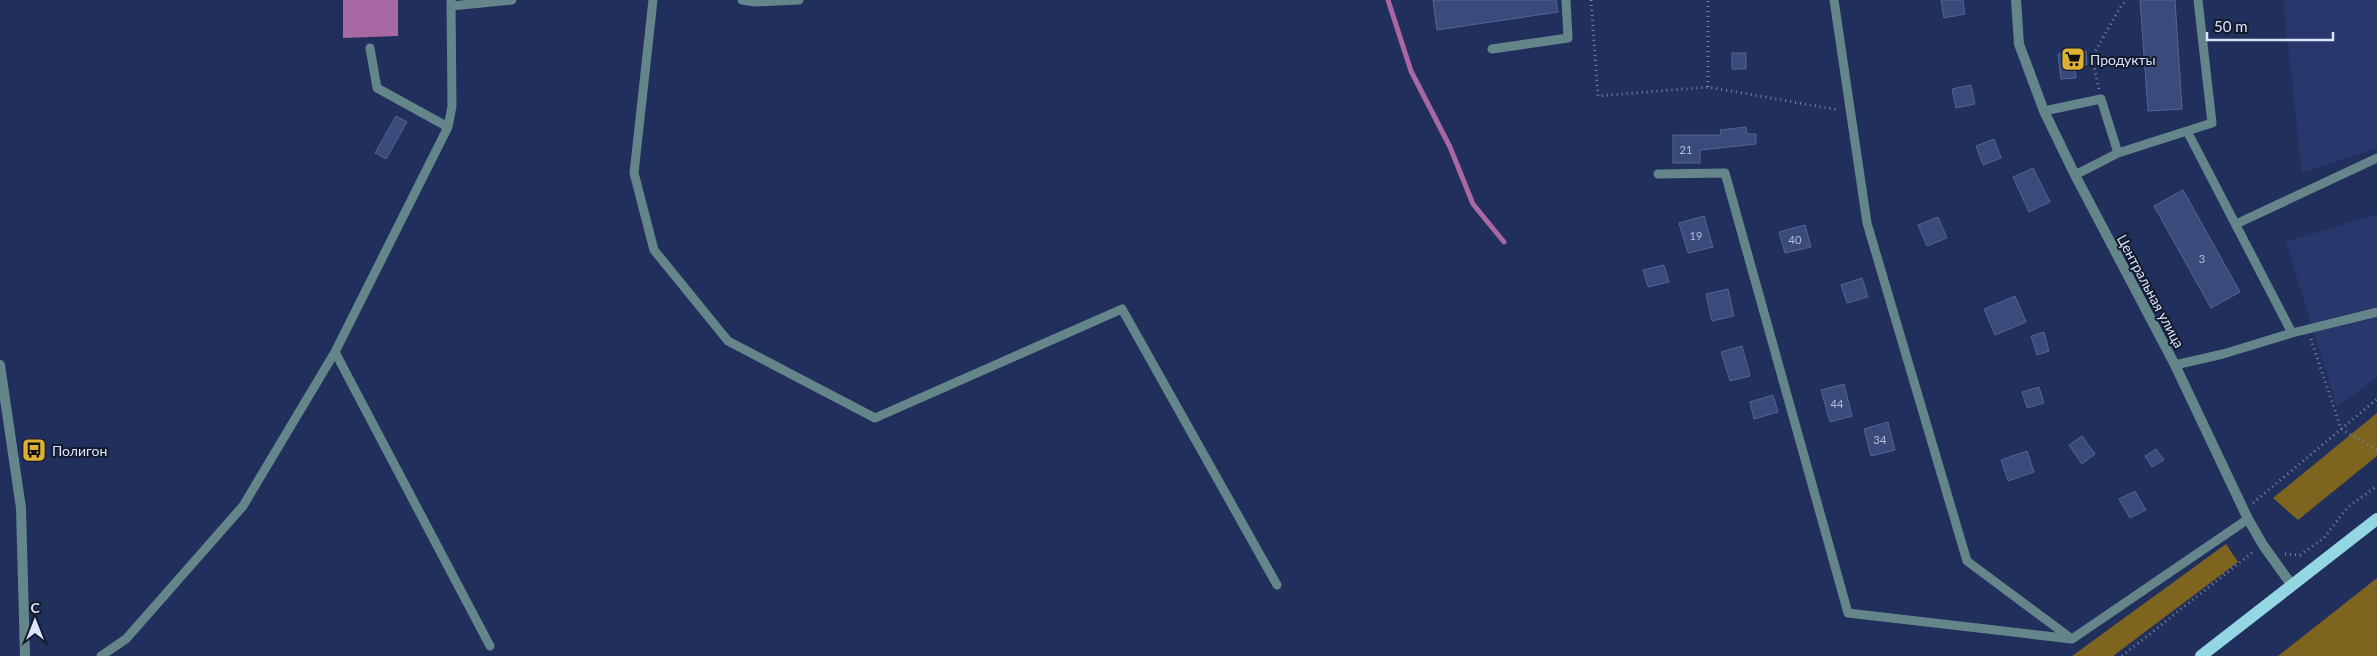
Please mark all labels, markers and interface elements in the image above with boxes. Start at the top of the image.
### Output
scale bar [2207,10,2333,42]
text: 50 m [2214,17,2248,35]
supermarket icon: Продукты [2060,46,2086,72]
place label: Продукты [2090,51,2156,68]
house number: 21 [1680,143,1692,156]
house number: 19 [1690,229,1702,242]
street label: Центральная улица [2114,231,2188,351]
house number: 40 [1789,233,1802,246]
house number: 3 [2199,252,2205,265]
house number: 44 [1831,397,1844,410]
house number: 34 [1874,433,1887,446]
bus stop icon: Полигон [21,437,47,463]
place label: Полигон [52,442,107,459]
north arrow [10,596,60,646]
text: С [30,599,40,616]

